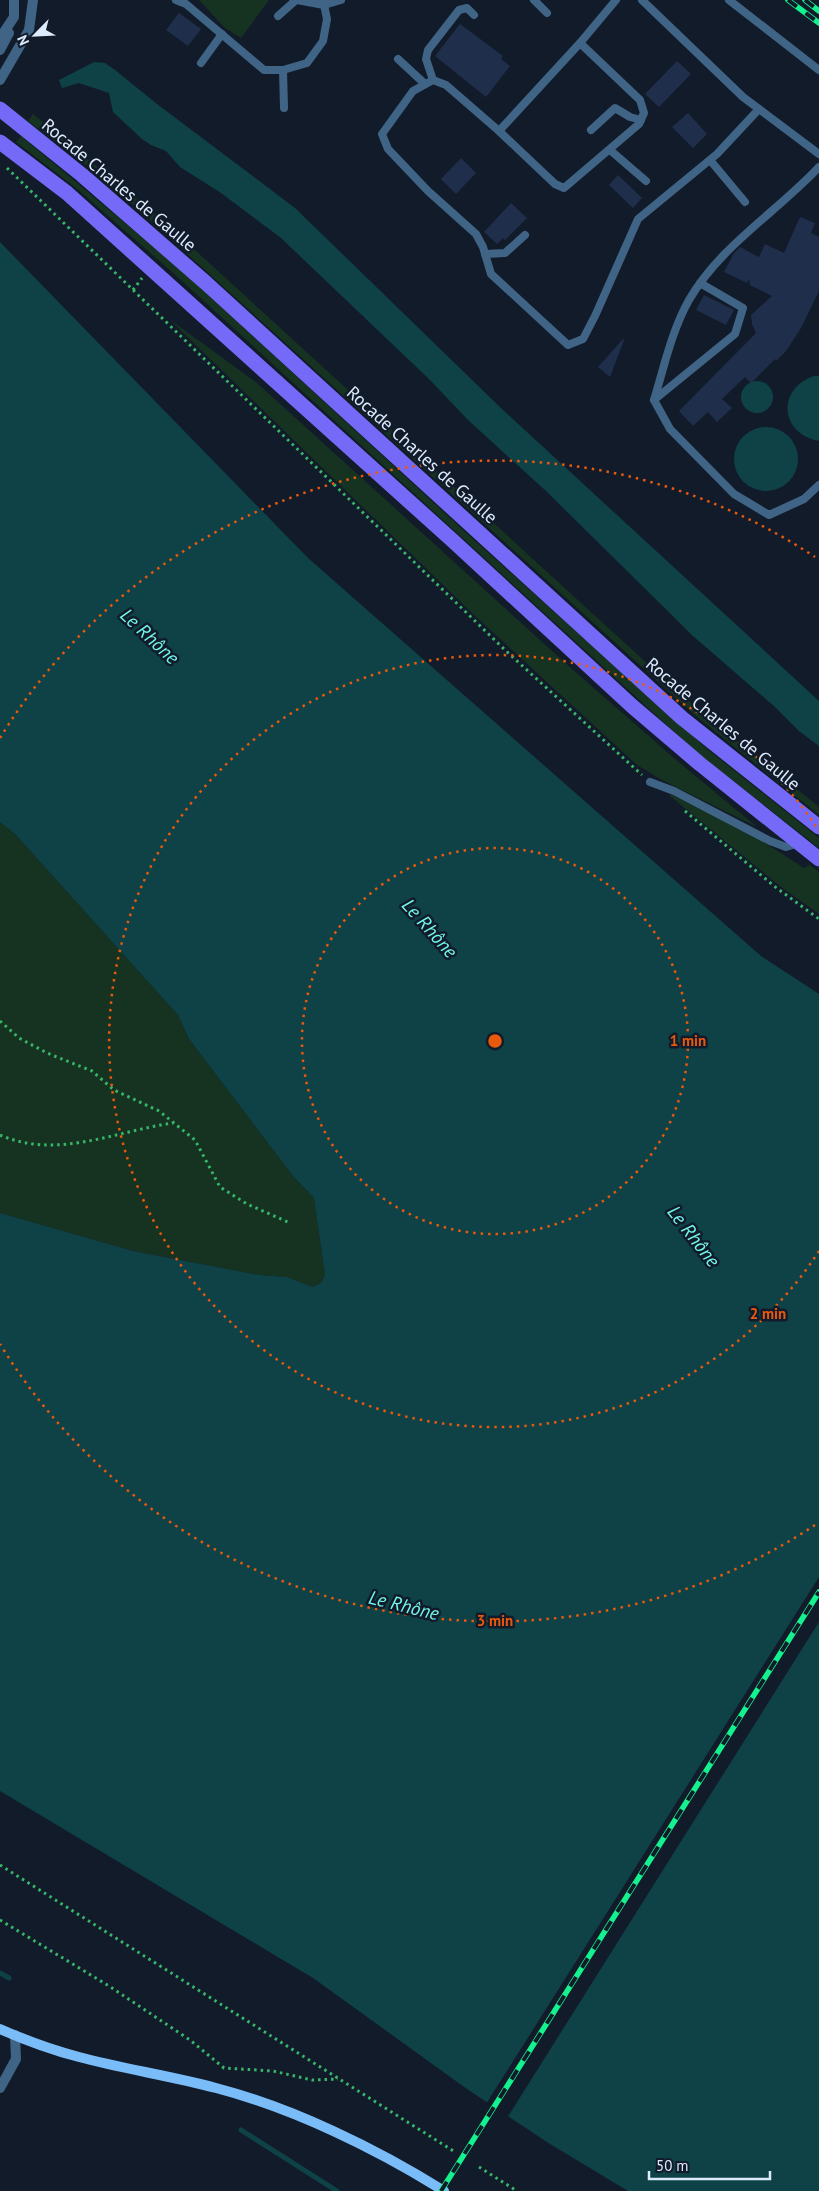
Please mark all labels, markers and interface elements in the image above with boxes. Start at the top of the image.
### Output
north arrow [10,10,60,60]
text: N [13,32,33,48]
street label: Rocade Charles de Gaulle [37,113,201,256]
street label: Rocade Charles de Gaulle [342,381,503,528]
water label: Le Rhône [116,603,185,669]
street label: Rocade Charles de Gaulle [641,652,805,795]
water label: Le Rhône [397,893,463,963]
text: 1 min [670,1031,706,1050]
centre of rings [486,1032,504,1050]
water label: Le Rhône [663,1200,726,1272]
text: 2 min [750,1304,786,1323]
water label: Le Rhône [366,1585,442,1625]
text: 3 min [477,1611,513,1630]
scale bar [649,2148,770,2180]
text: 50 m [656,2156,689,2175]

